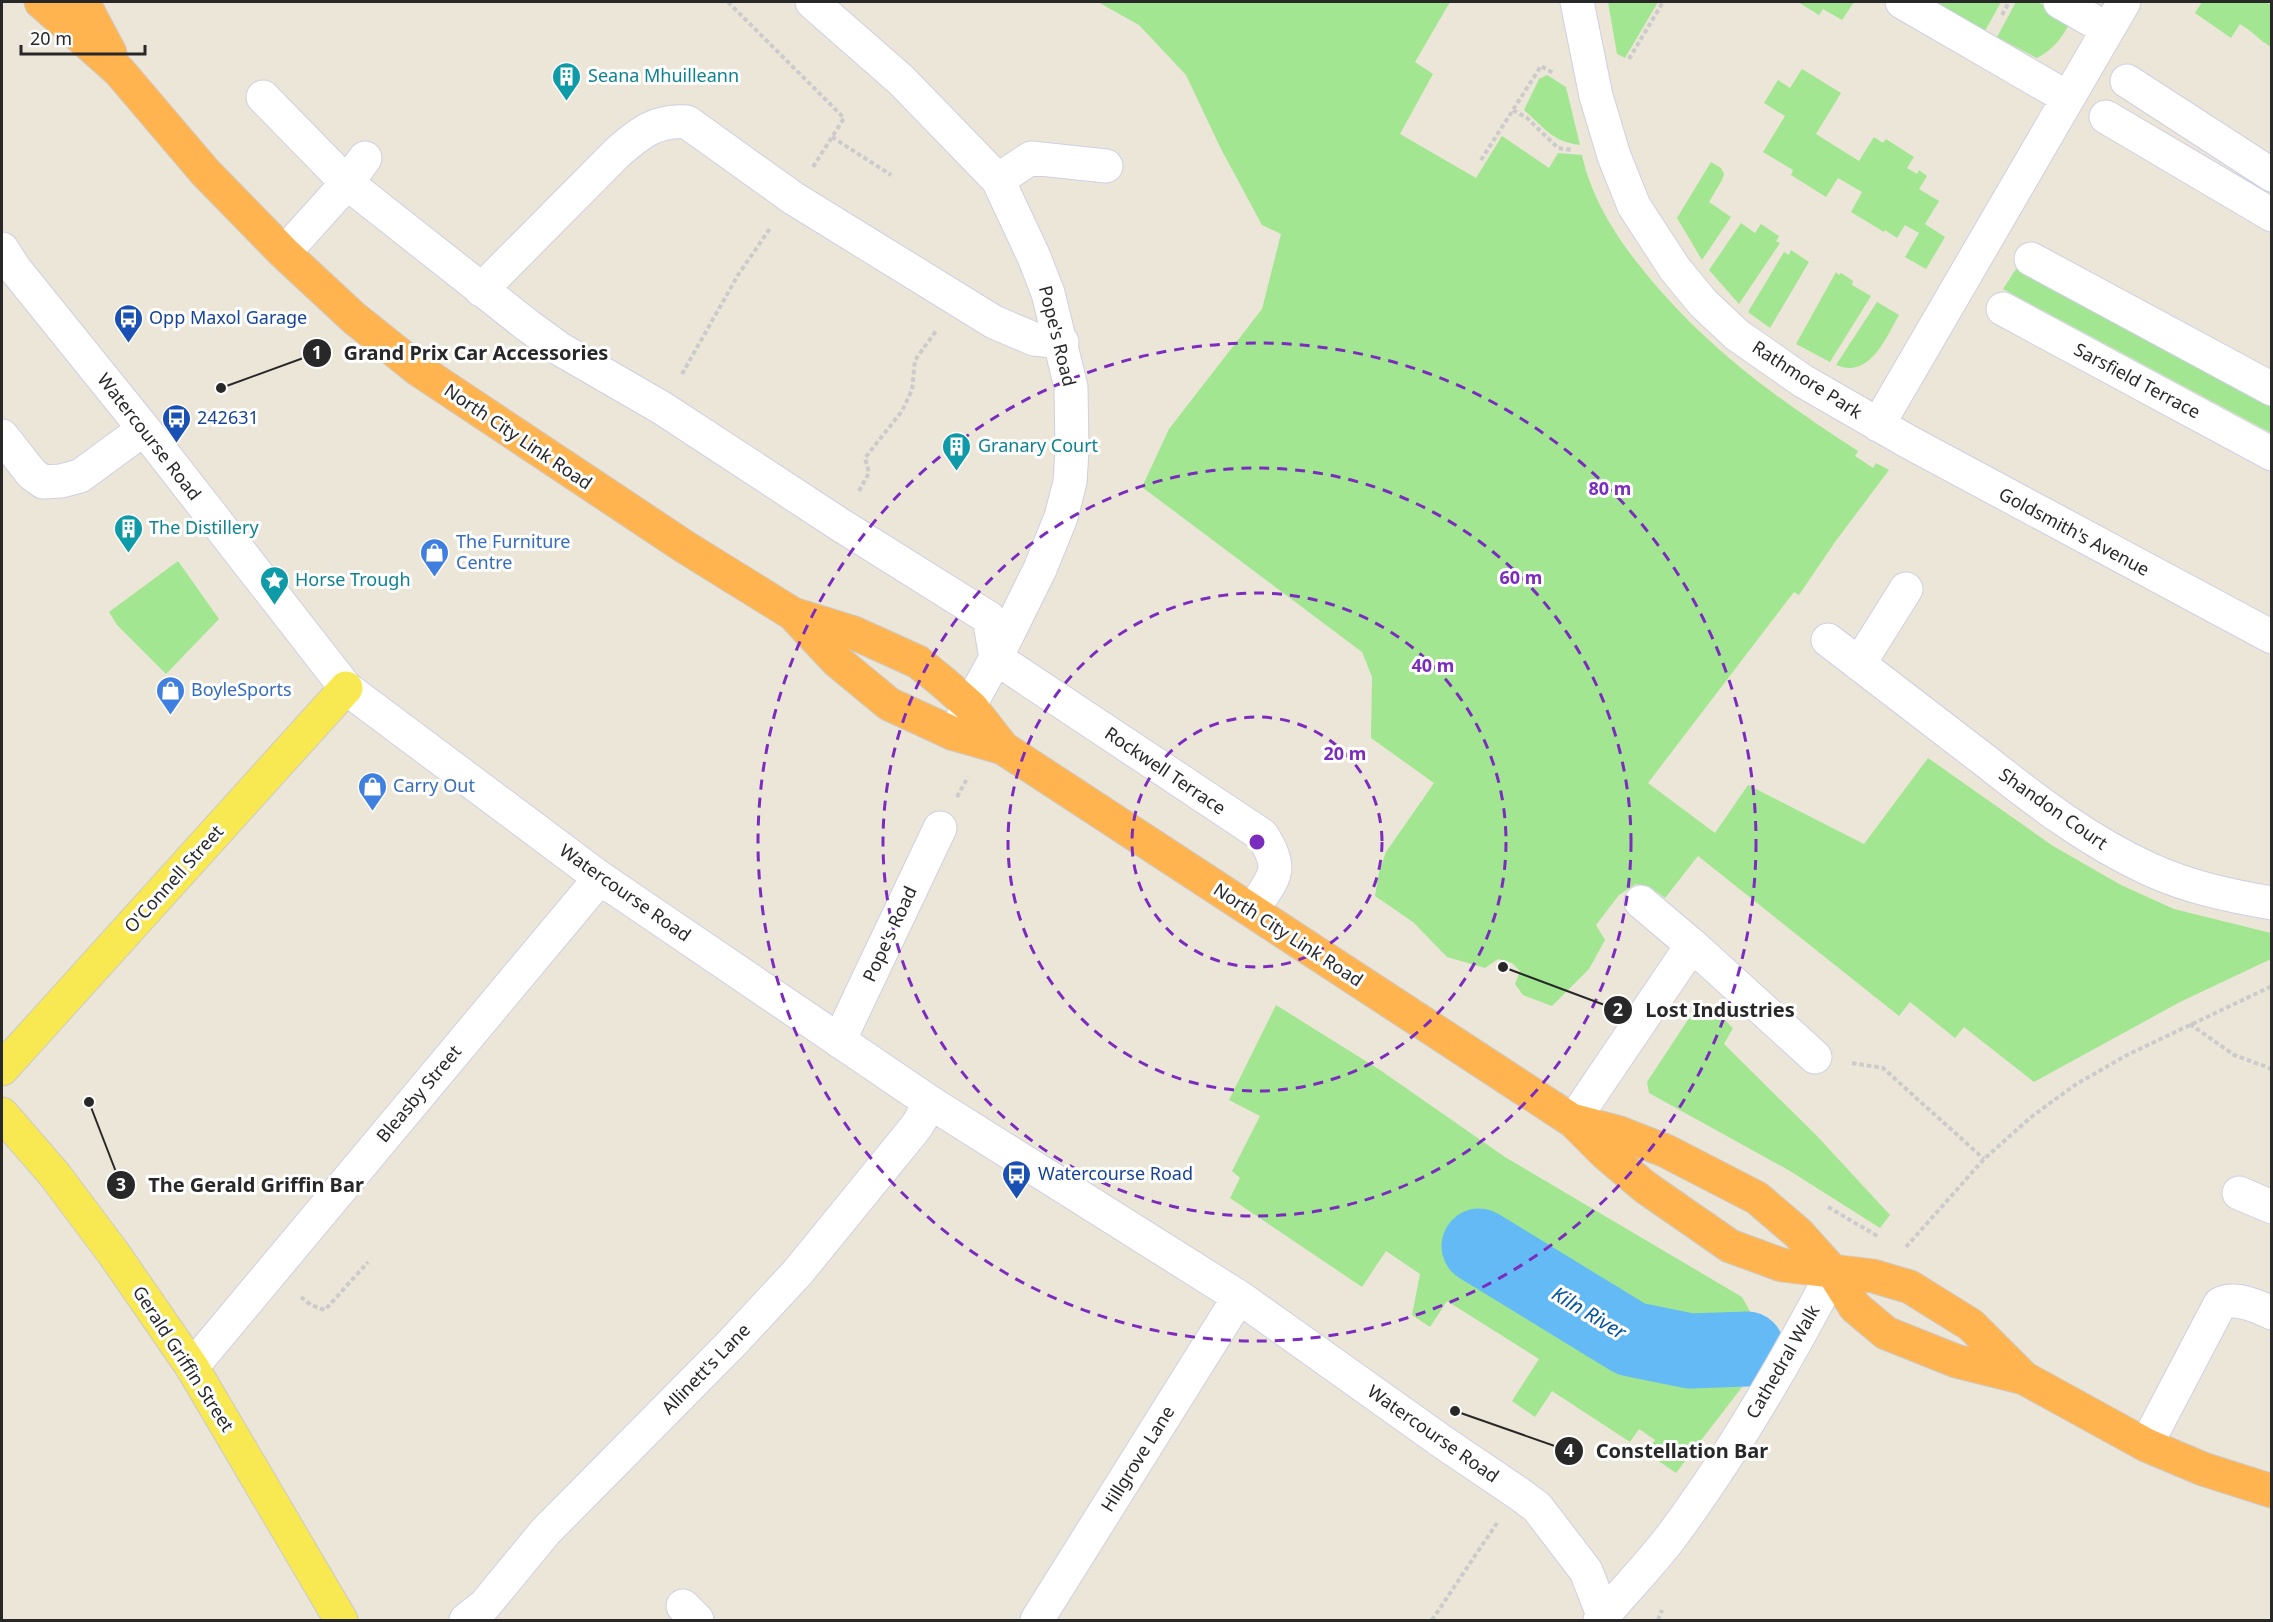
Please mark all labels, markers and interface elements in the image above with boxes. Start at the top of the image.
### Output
scale bar [21,18,146,56]
text: 20 m [30,26,72,50]
building icon: Seana Mhuilleann [551,60,583,102]
place label: Seana Mhuilleann [588,63,739,87]
street label: Pope's Road [1034,283,1082,389]
bus stop icon: Opp Maxol Garage [112,302,144,344]
place label: Opp Maxol Garage [149,305,307,329]
callout: Grand Prix Car Accessories [302,334,621,372]
street label: Rathmore Park [1748,335,1867,424]
street label: Sarsfield Terrace [2070,337,2205,424]
text: Grand Prix Car Accessories [344,339,608,366]
text: 1 [312,340,322,364]
street label: Watercourse Road [93,368,207,505]
street label: North City Link Road [440,378,597,495]
bus stop icon: 242631 [160,402,192,444]
place label: 242631 [197,405,259,429]
building icon: Granary Court [941,430,973,472]
place label: Granary Court [978,433,1099,457]
text: 80 m [1589,476,1631,500]
street label: Goldsmith's Avenue [1995,481,2154,581]
building icon: The Distillery [112,512,144,554]
place label: The Distillery [149,515,259,539]
place label: The Furniture Centre [456,529,570,574]
shop icon: The Furniture Centre [419,536,451,578]
place icon: Horse Trough [258,564,290,606]
text: 60 m [1500,565,1542,589]
place label: Horse Trough [295,567,411,591]
text: 40 m [1412,653,1454,677]
shop icon: BoyleSports [154,674,186,716]
place label: BoyleSports [191,677,292,701]
street label: Rockwell Terrace [1100,721,1231,820]
text: 20 m [1324,741,1366,765]
street label: Shandon Court [1995,762,2113,855]
shop icon: Carry Out [356,770,388,812]
place label: Carry Out [393,773,475,797]
street label: O'Connell Street [119,819,228,937]
centre of rings [1247,832,1267,852]
street label: Watercourse Road [555,838,696,946]
street label: North City Link Road [1209,877,1368,991]
street label: Pope's Road [856,882,922,985]
callout: Lost Industries [1603,991,1807,1029]
text: Lost Industries [1645,996,1795,1023]
text: 2 [1613,997,1623,1021]
street label: Bleasby Street [370,1039,466,1147]
bus stop icon: Watercourse Road [1001,1158,1033,1200]
place label: Watercourse Road [1038,1161,1193,1185]
callout: The Gerald Griffin Bar [106,1166,376,1204]
text: The Gerald Griffin Bar [148,1171,364,1198]
text: 3 [116,1172,126,1196]
water label: Kiln River [1547,1280,1632,1346]
street label: Gerald Griffin Street [128,1281,240,1436]
street label: Cathedral Walk [1740,1300,1825,1423]
street label: Allinett's Lane [656,1318,755,1419]
street label: Watercourse Road [1363,1379,1504,1487]
street label: Hillgrove Lane [1095,1401,1179,1516]
callout: Constellation Bar [1554,1432,1781,1470]
text: Constellation Bar [1596,1437,1768,1464]
text: 4 [1564,1438,1574,1462]

